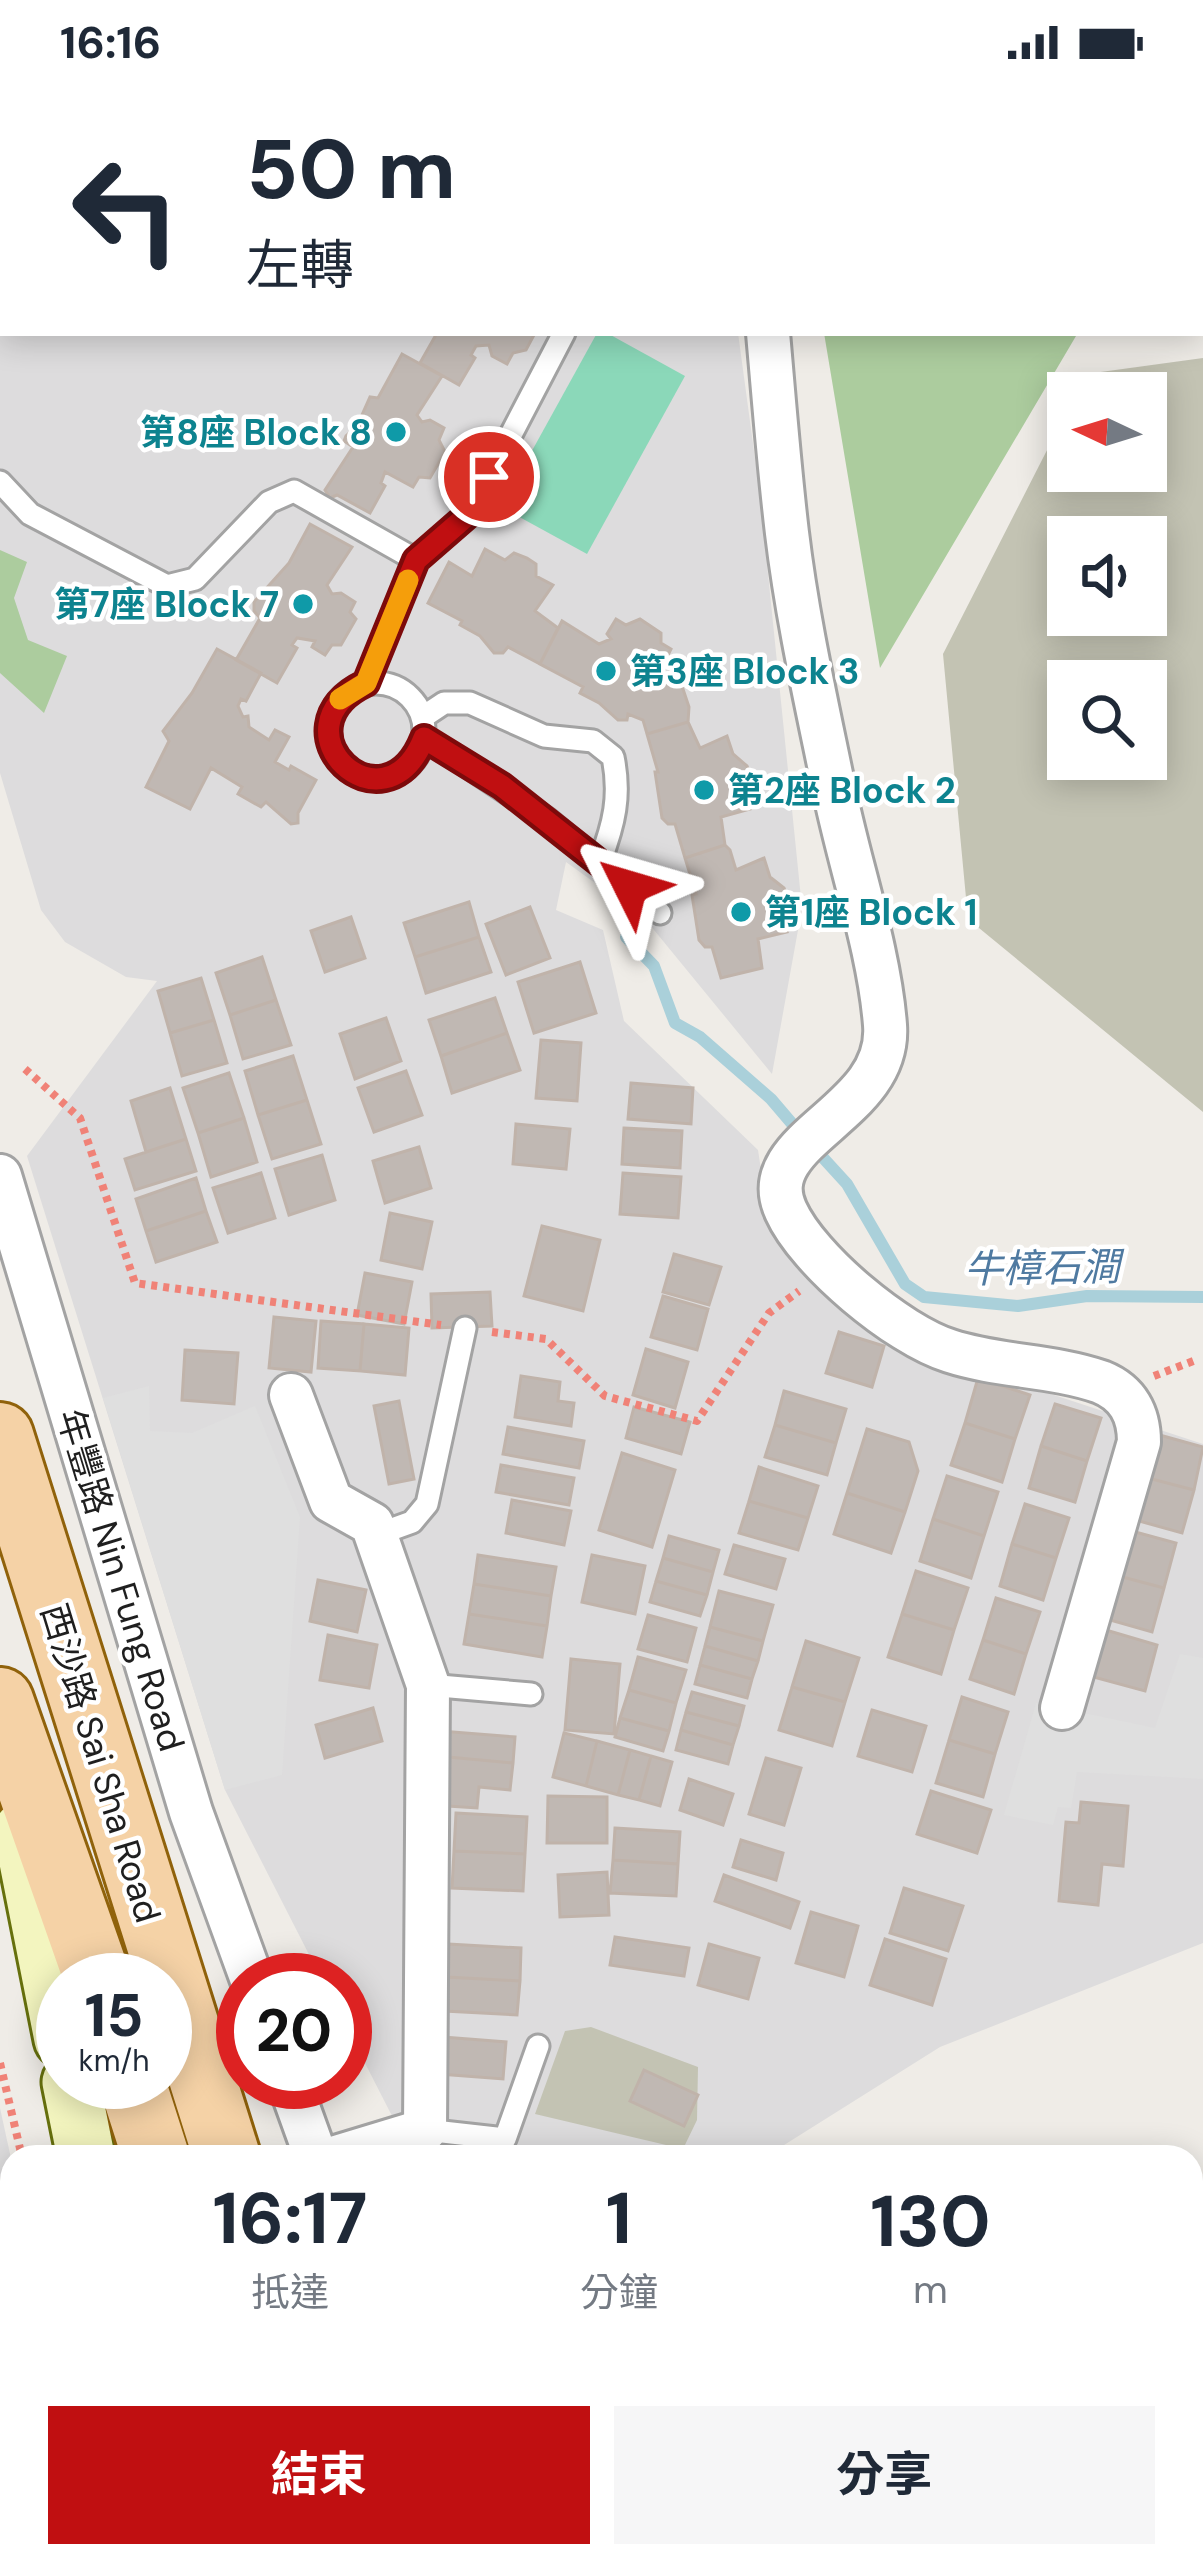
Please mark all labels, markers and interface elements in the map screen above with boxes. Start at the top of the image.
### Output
text: 16:16 [60,13,161,72]
text: 50 m [246,115,456,224]
icon: left [48,132,204,288]
text: 左轉 [246,230,354,301]
north arrow [1047,372,1167,492]
map controls [1047,372,1167,780]
place label: 第8座 Block 8 [140,409,372,456]
marker: 第8座 Block 8 [383,419,409,445]
pin [438,426,540,528]
icon: arrive [456,444,522,510]
button: sound [1047,516,1167,636]
place label: 第7座 Block 7 [54,581,279,628]
marker: 第7座 Block 7 [290,591,316,617]
place label: 第3座 Block 3 [630,648,860,695]
marker: 第3座 Block 3 [593,658,619,684]
button: search [1047,660,1167,780]
place label: 第2座 Block 2 [728,767,956,814]
marker: 第2座 Block 2 [691,777,717,803]
position arrow [567,824,693,950]
place label: 第1座 Block 1 [765,889,977,936]
marker: 第1座 Block 1 [728,899,754,925]
water label: 牛樟石澗 [964,1241,1125,1295]
street label: 年豐路 Nin Fung Road [47,1403,195,1757]
street label: 西沙路 Sai Sha Road [30,1598,172,1928]
speed limit sign: 20 [216,1953,372,2109]
text: 15 [84,1976,144,2055]
text: km/h [79,2041,149,2080]
text: 16:17 [212,2172,367,2265]
text: 1 [606,2172,632,2265]
text: 130 [870,2175,991,2268]
text: m [913,2264,948,2315]
text: 抵達 [251,2267,329,2318]
text: 分鐘 [580,2267,658,2318]
button: 結束 [48,2406,590,2544]
button: 分享 [614,2406,1155,2544]

